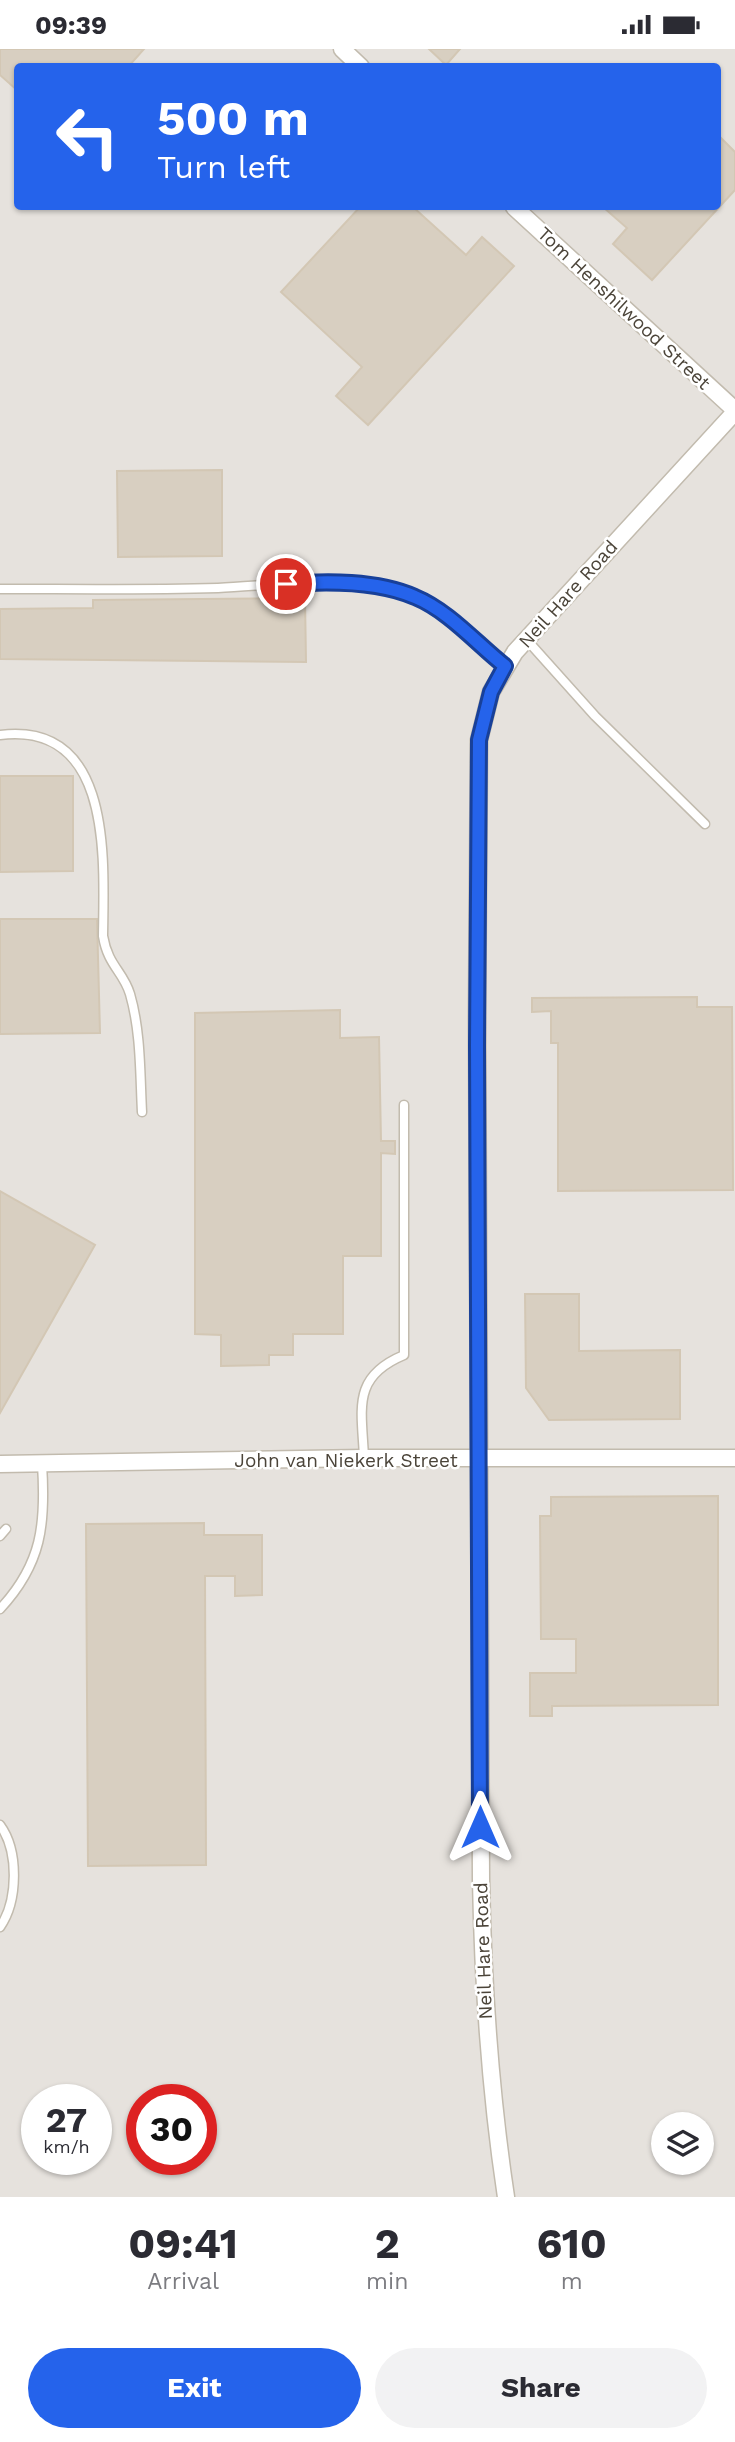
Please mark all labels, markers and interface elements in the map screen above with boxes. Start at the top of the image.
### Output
text: 09:39 [35,10,107,40]
text: 500 m [157,89,309,147]
icon: left [42,91,133,182]
text: Turn left [157,148,290,186]
street label: Tom Henshilwood Street [533,222,715,394]
street label: Neil Hare Road [514,535,622,653]
pin [256,554,316,614]
icon: arrive [267,565,305,603]
street label: John van Niekerk Street [234,1449,458,1472]
position arrow [443,1790,517,1864]
street label: Neil Hare Road [469,1882,497,2020]
speed limit sign: 30 [126,2084,217,2175]
text: 27 [46,2099,87,2141]
map controls [651,2112,714,2175]
button: layers [651,2112,714,2175]
text: km/h [43,2136,90,2157]
text: 09:41 [128,2219,238,2268]
text: 2 [375,2219,400,2268]
text: 610 [537,2219,607,2268]
text: Arrival [147,2268,219,2295]
text: min [366,2268,408,2295]
text: m [561,2268,583,2295]
button: Exit [28,2348,361,2428]
button: Share [375,2348,707,2428]

